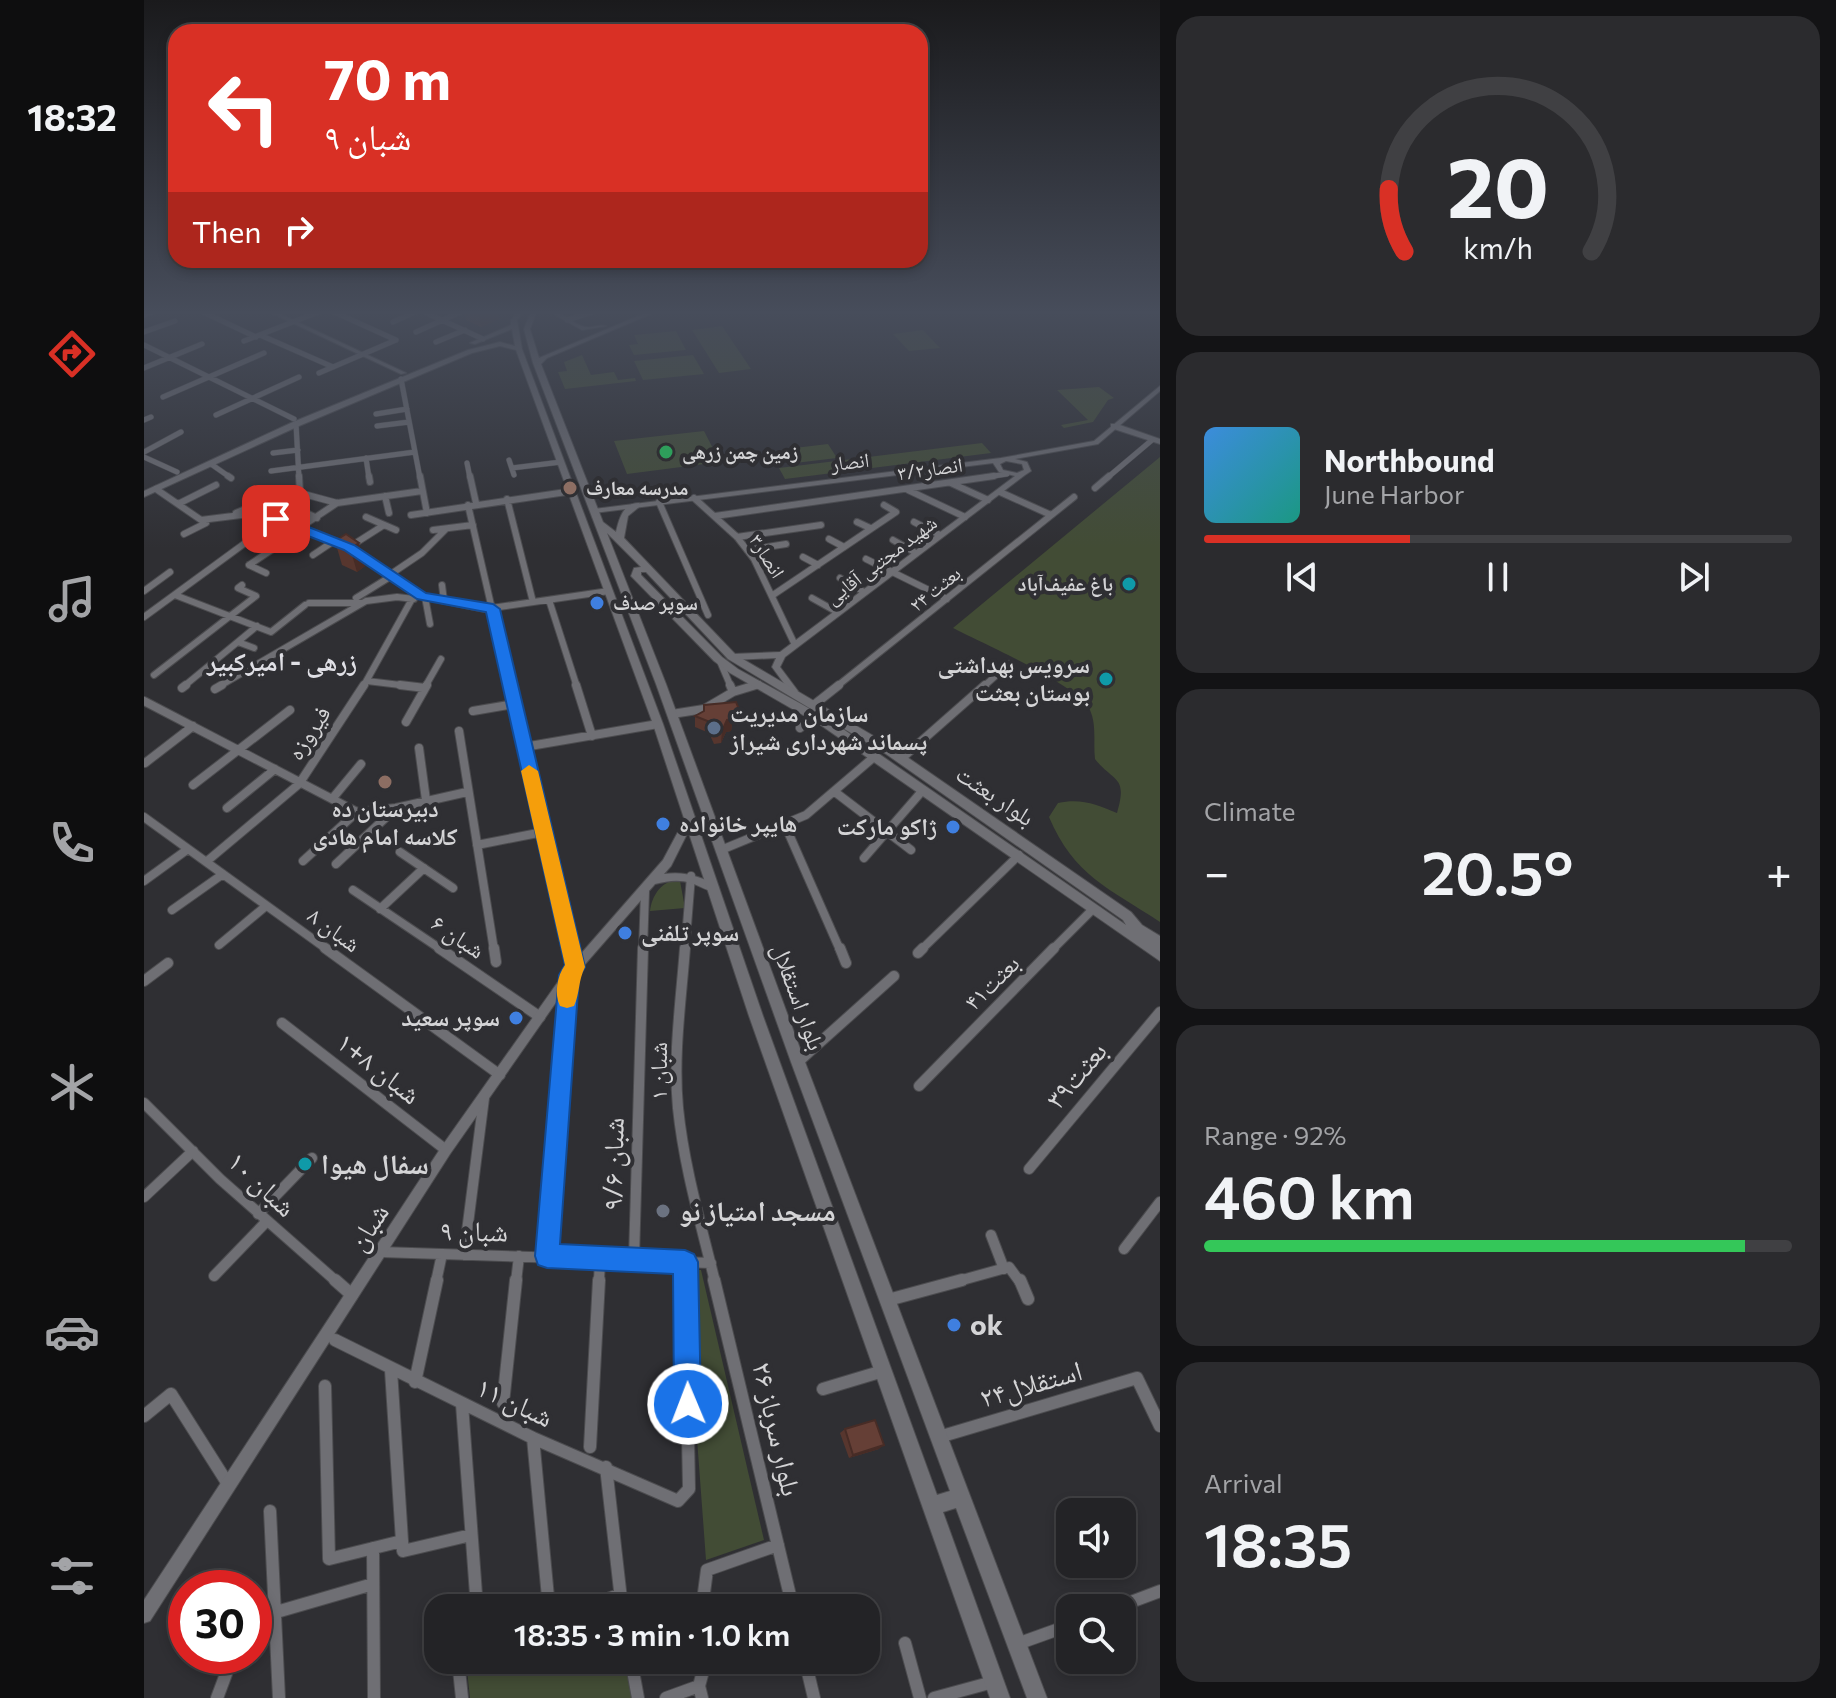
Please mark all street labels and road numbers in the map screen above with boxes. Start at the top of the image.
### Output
street label: انصار [828,447,871,475]
street label: انصار۳/۲ [896,452,964,484]
street label: شهید مجتبی آقایی [820,510,941,610]
street label: انصار۳ [745,529,791,582]
street label: بعثت ۲۴ [904,560,965,617]
street label: فیروزه [280,700,336,765]
street label: بلوار بعثت [951,758,1040,832]
street label: ۸ شبان [302,900,367,958]
street label: ۶ شبان [426,907,491,965]
street label: بلوار استقلال [766,939,832,1054]
street label: بعثت۴۱ [957,948,1025,1016]
street label: ۱+۸ شبان [330,1024,428,1111]
street label: بعثت۳۹ [1037,1034,1113,1115]
street label: ۱ شبان [643,1042,673,1100]
street label: ۹/۶ شبان [594,1117,631,1211]
street label: ۱۰ شبان [221,1143,304,1224]
street label: شبان [339,1196,396,1257]
street label: ۹ شبان [440,1212,508,1249]
street label: استقلال۲۴ [976,1352,1086,1415]
street label: ۲۶ بلوار سرباز [746,1359,810,1499]
street label: ۱۱ شبان [471,1369,559,1434]

